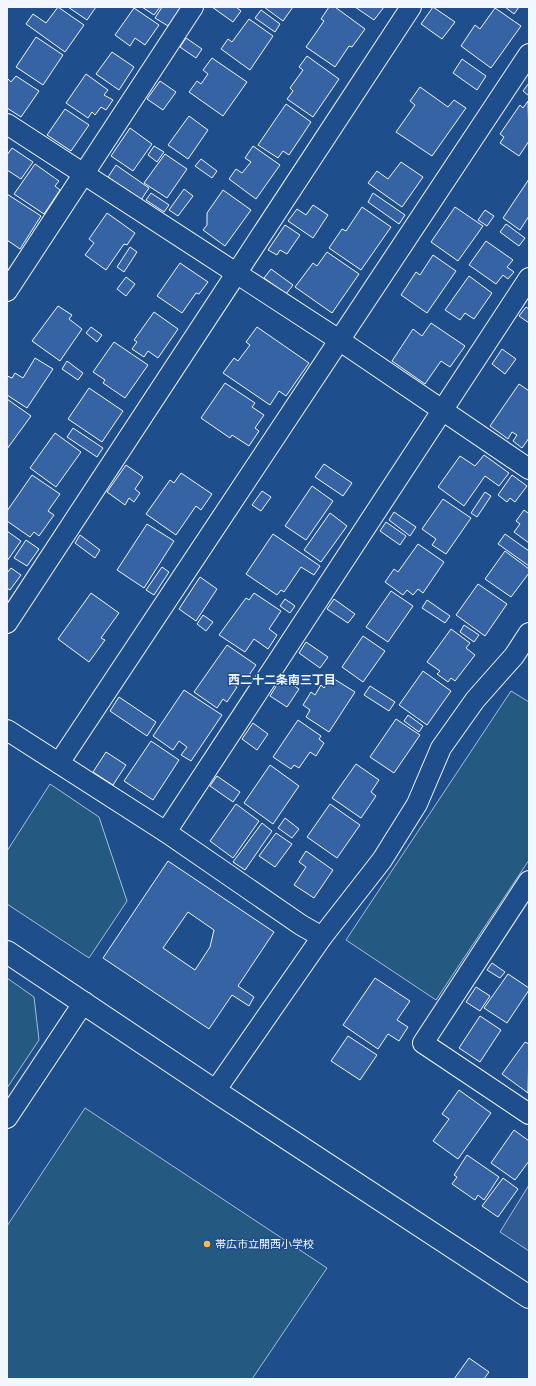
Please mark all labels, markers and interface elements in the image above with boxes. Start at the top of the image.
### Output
district label: 西二十二条南三丁目 [228,672,336,687]
place label: 帯広市立開西小学校 [215,1237,314,1251]
marker: 帯広市立開西小学校 [202,1239,212,1249]

